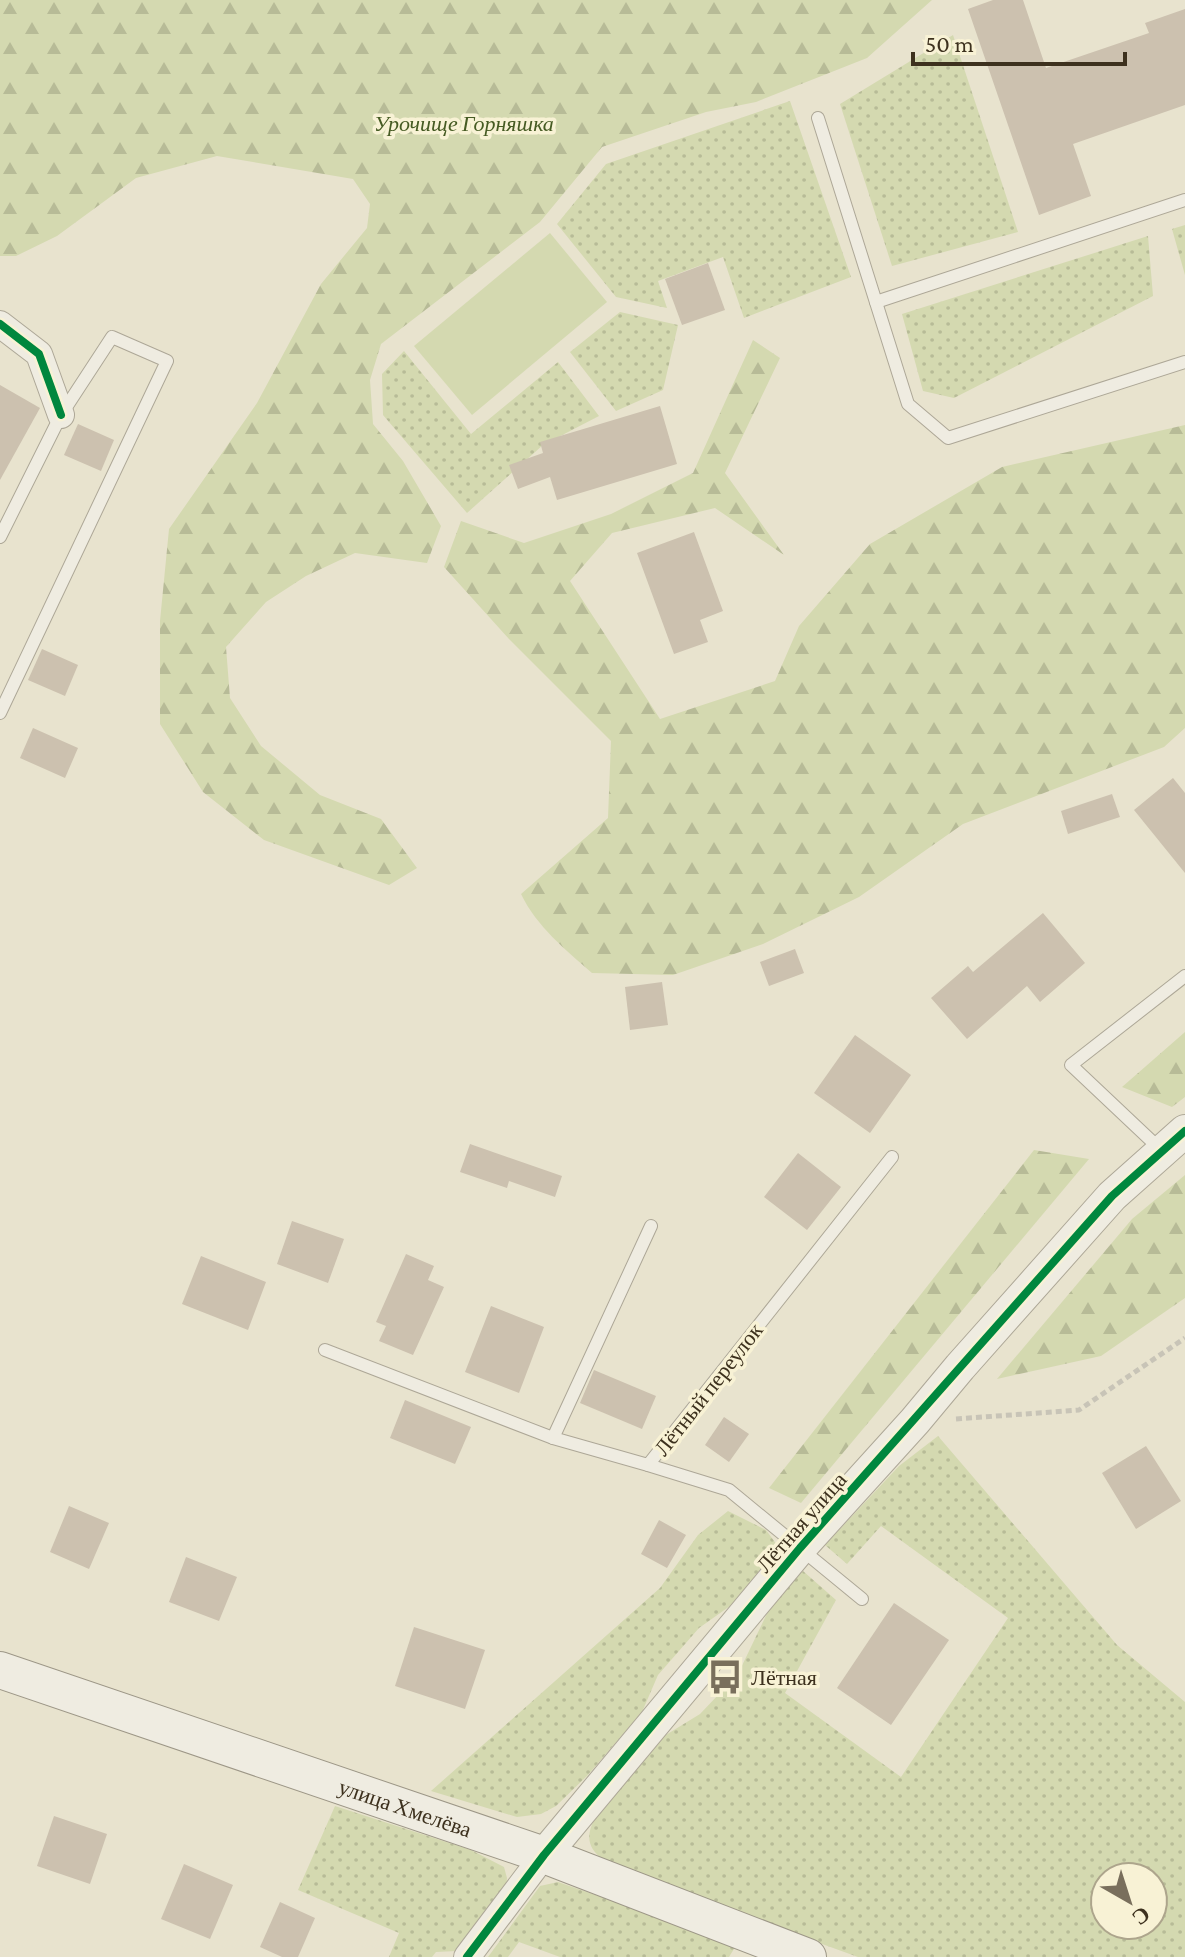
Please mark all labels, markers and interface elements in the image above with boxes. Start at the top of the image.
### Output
scale bar [913,16,1125,66]
text: 50 m [925,30,974,57]
park label: Урочище Горняшка [374,111,554,136]
street label: Лётный переулок [649,1318,768,1461]
street label: Лётная улица [751,1467,852,1577]
bus stop icon: Лётная [706,1658,744,1696]
place label: Лётная [751,1665,817,1690]
street label: улица Хмелёва [335,1774,475,1843]
north arrow [1089,1861,1169,1941]
text: С [1127,1901,1155,1931]

